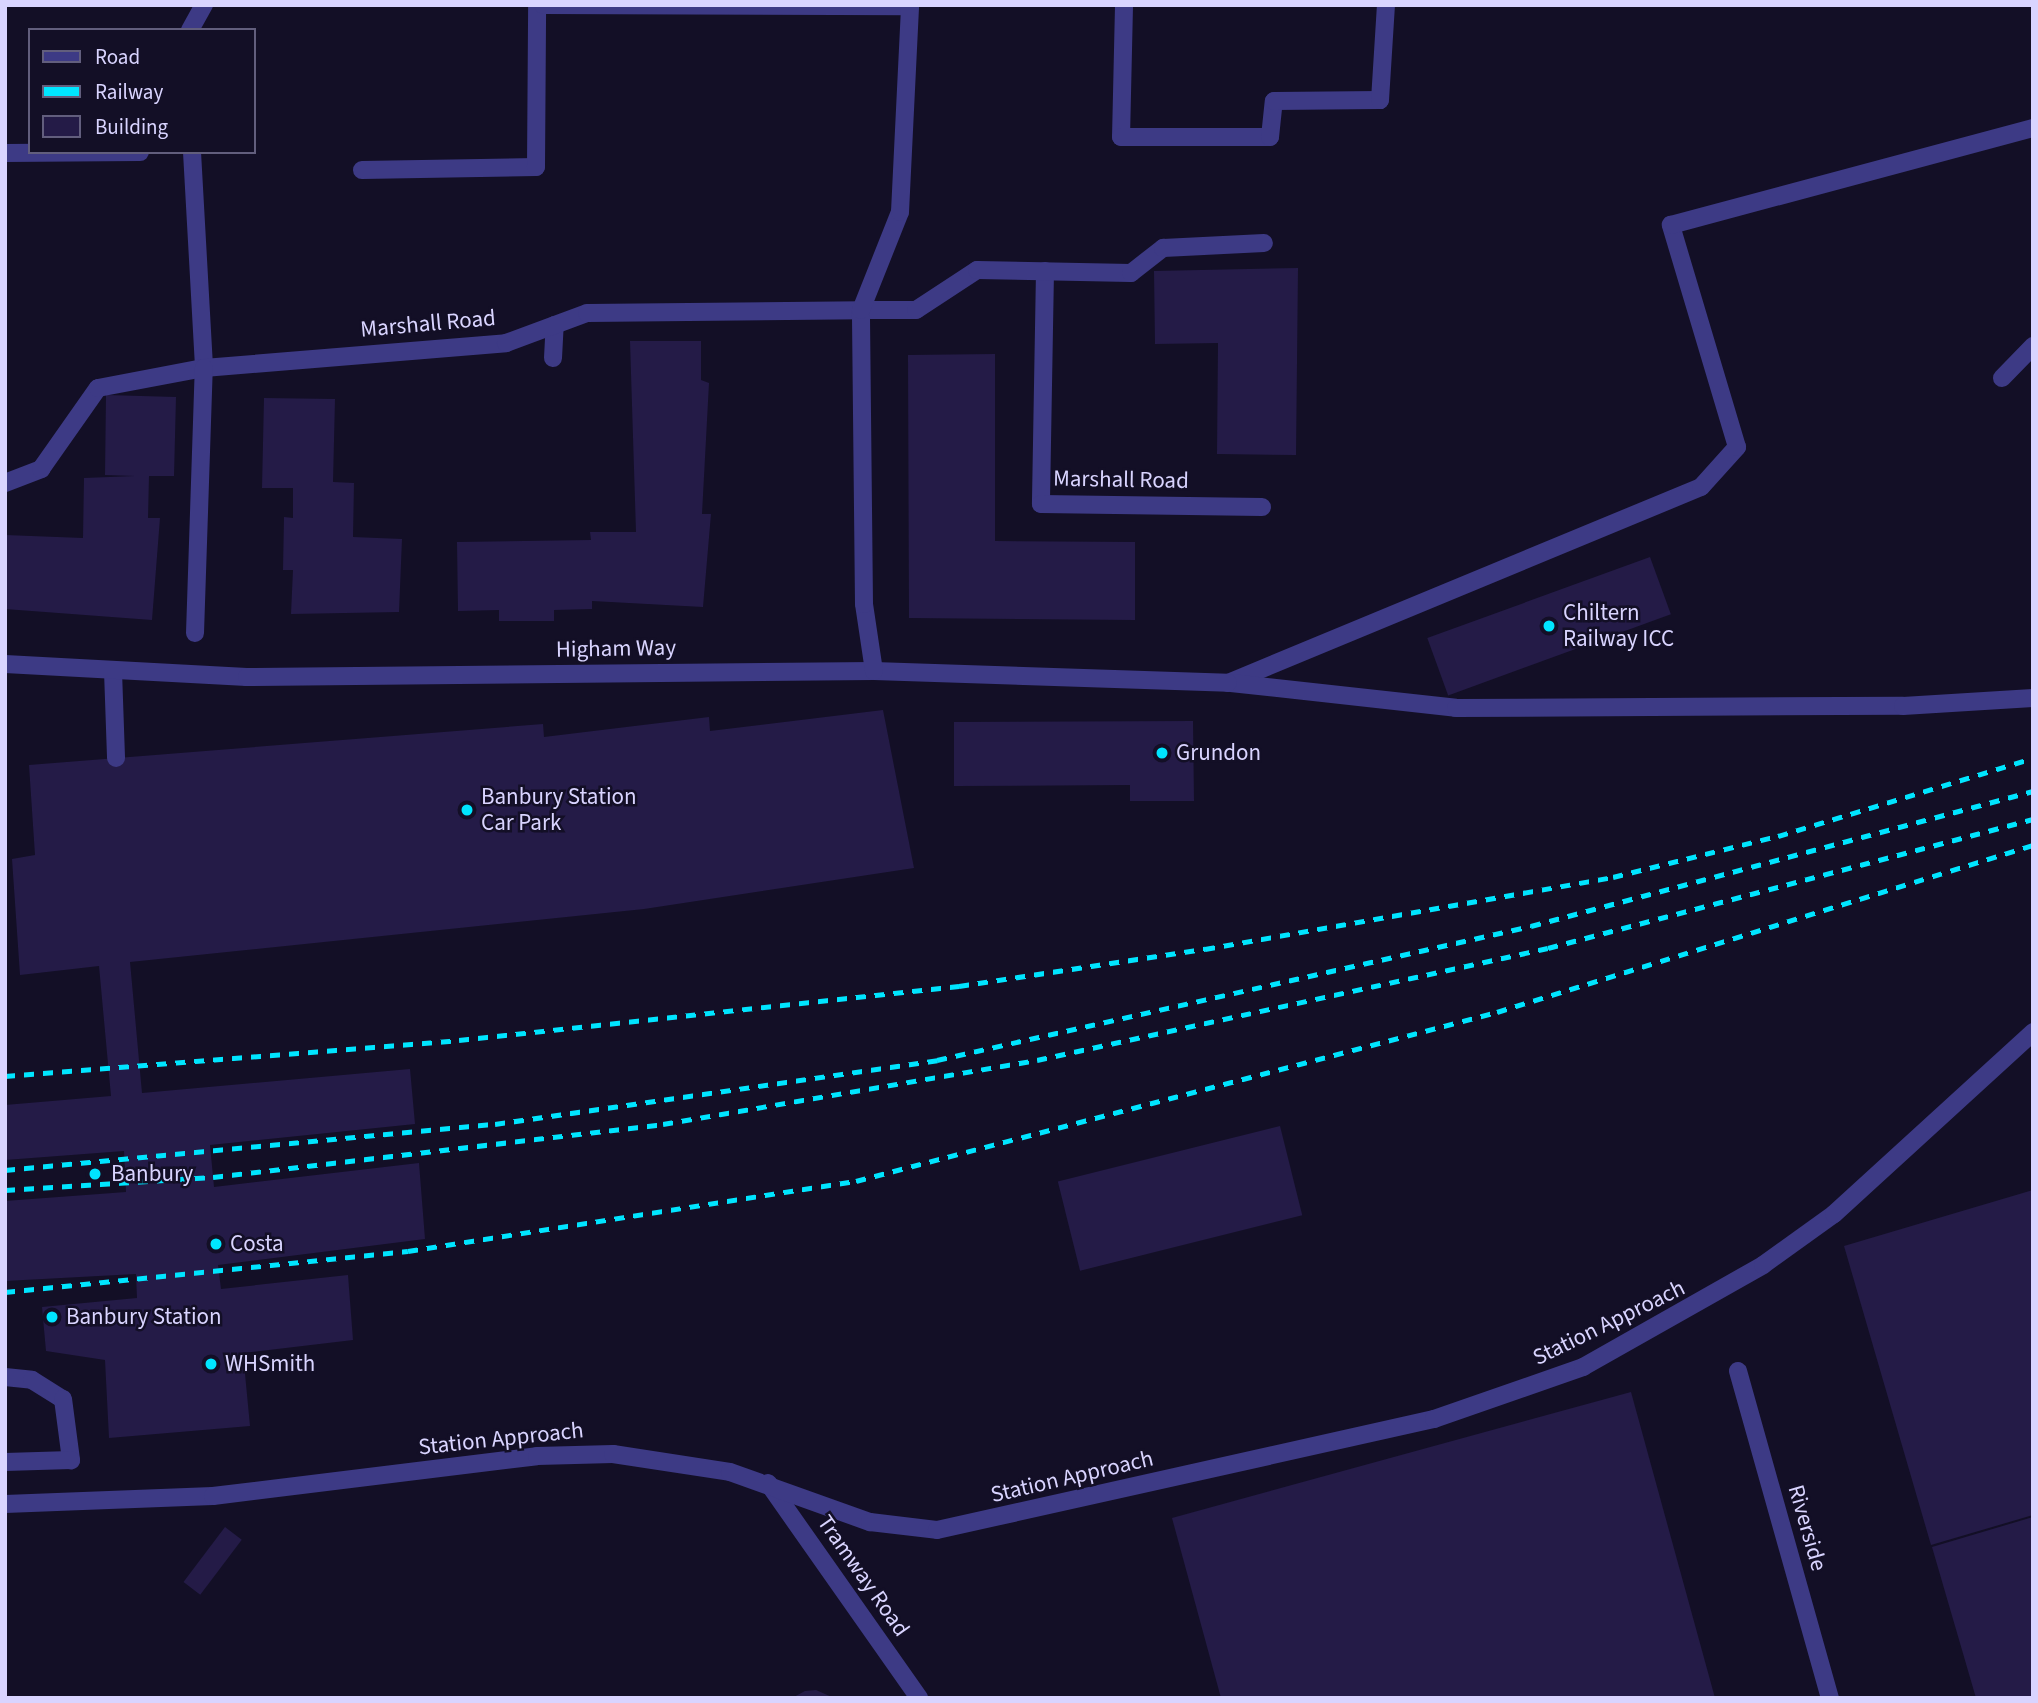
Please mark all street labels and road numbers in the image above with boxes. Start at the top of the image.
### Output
street label: Marshall Road [359,304,497,344]
street label: Marshall Road [1053,465,1189,495]
street label: Higham Way [556,634,676,664]
street label: Station Approach [1528,1274,1690,1372]
street label: Station Approach [417,1417,585,1461]
street label: Station Approach [988,1445,1156,1509]
street label: Riverside [1782,1482,1832,1574]
street label: Tramway Road [811,1510,915,1642]

